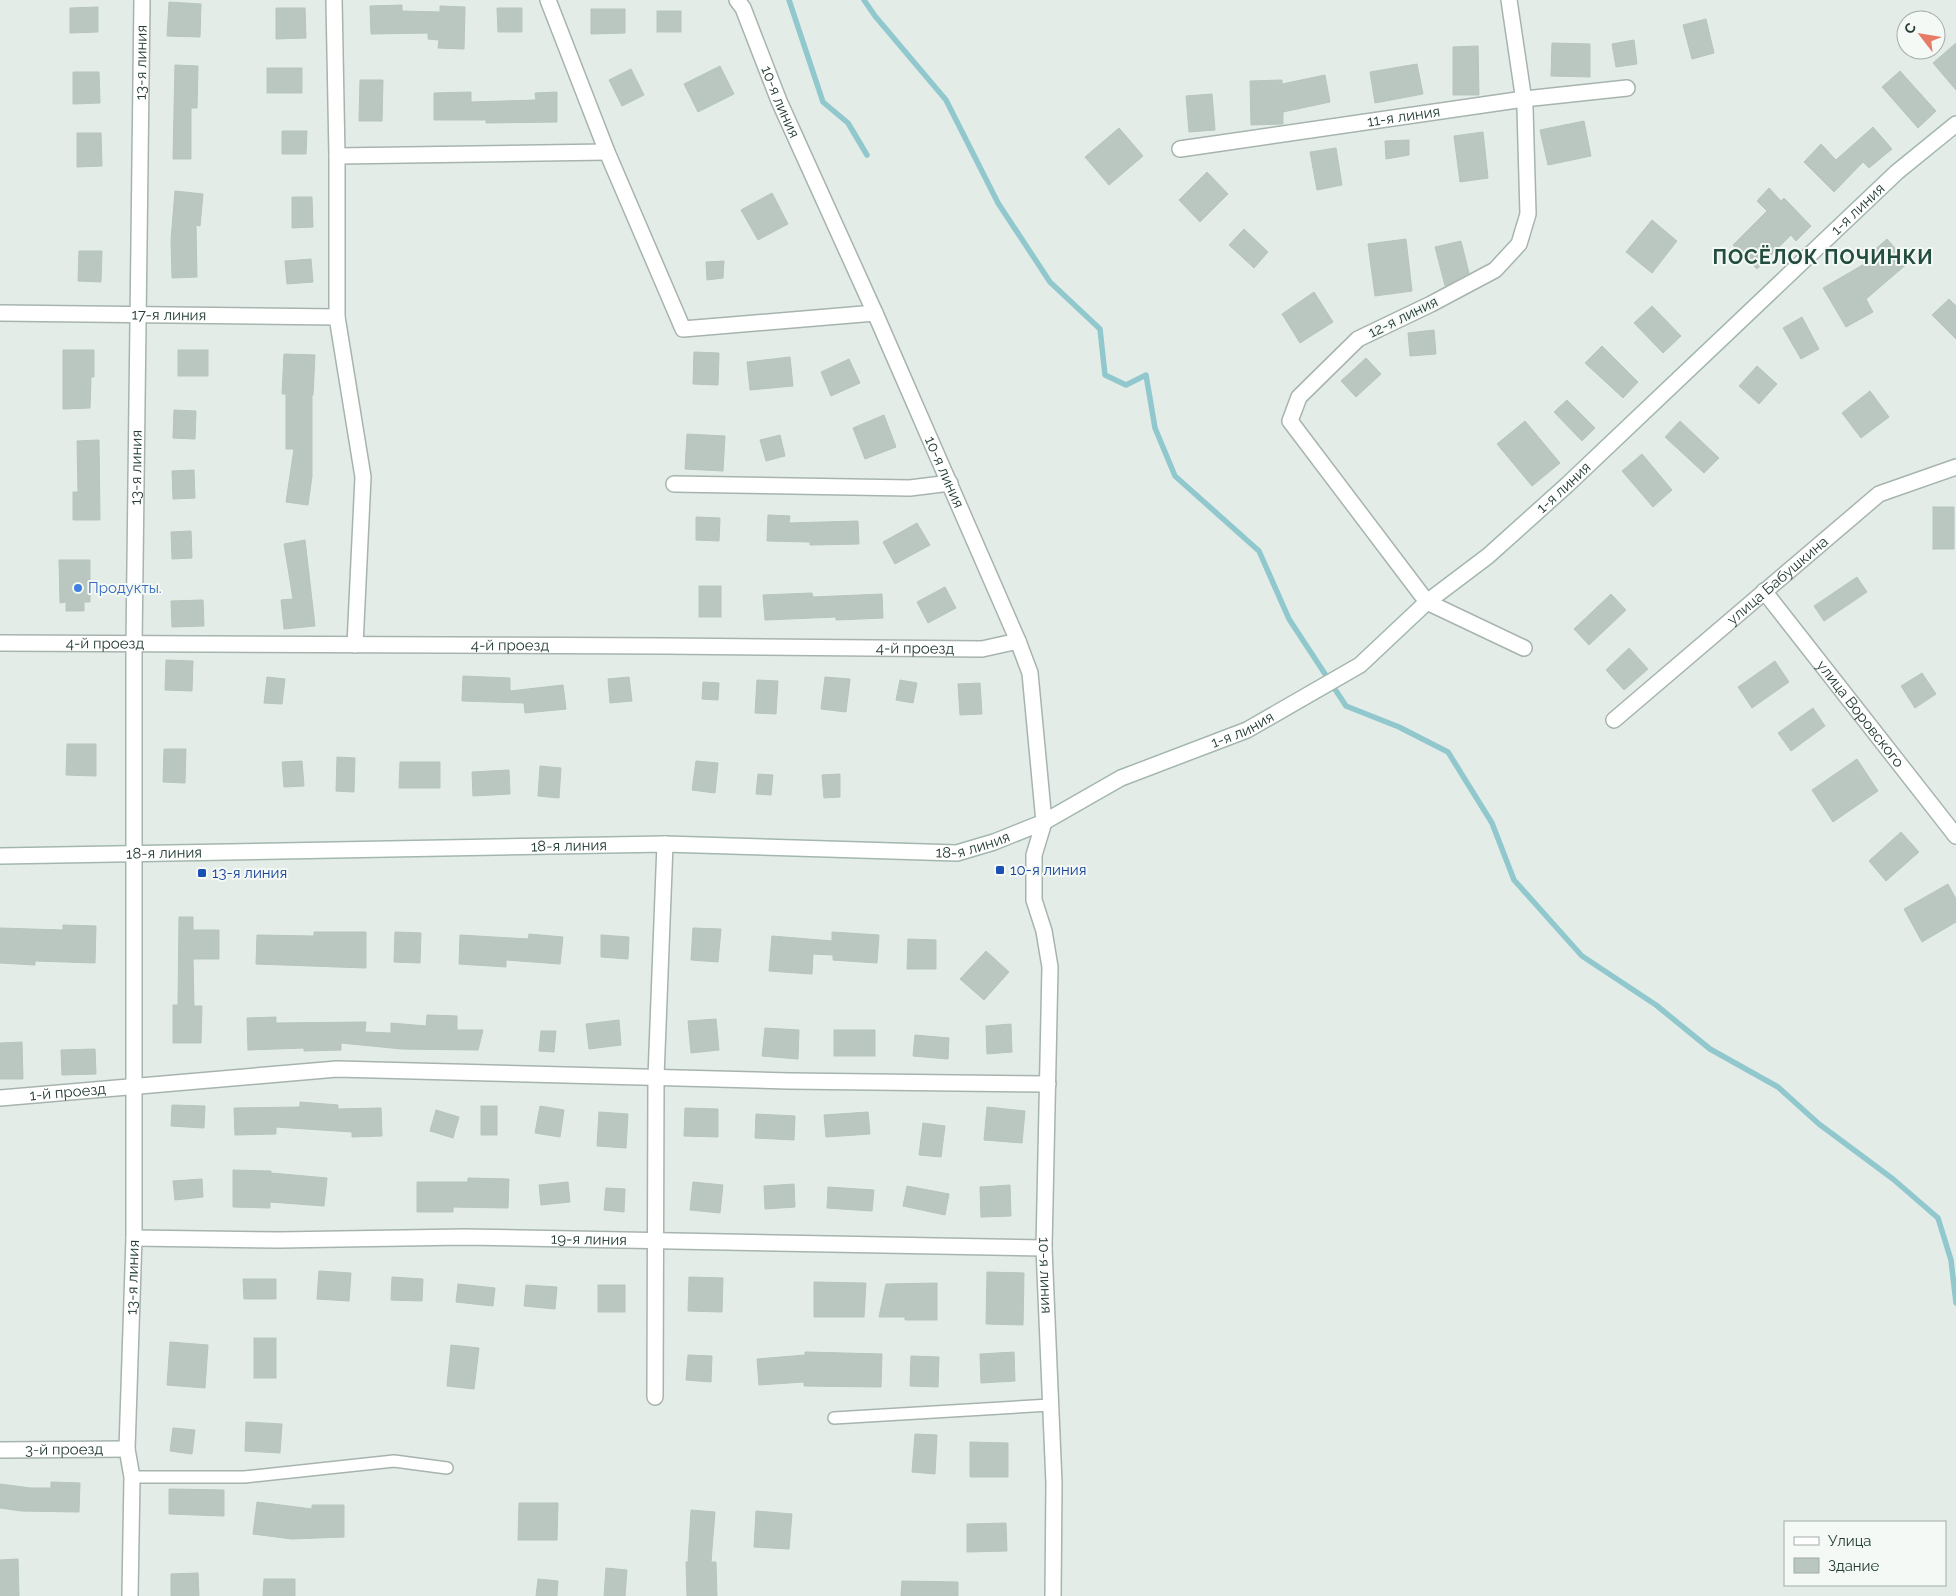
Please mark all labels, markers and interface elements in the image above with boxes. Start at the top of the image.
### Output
north arrow [1896,10,1946,60]
text: С [1901,20,1919,37]
street label: 13-я линия [132,25,151,100]
street label: 10-я линия [757,63,803,141]
street label: 11-я линия [1366,102,1441,131]
street label: 1-я линия [1827,180,1888,239]
district label: ПОСЁЛОК ПОЧИНКИ [1712,245,1934,269]
street label: 12-я линия [1365,292,1441,342]
street label: 17-я линия [131,306,206,324]
street label: 13-я линия [127,430,146,505]
street label: 10-я линия [921,433,968,511]
street label: 1-я линия [1533,458,1595,517]
street label: улица Бабушкина [1723,532,1832,629]
place label: Продукты. [88,579,162,597]
marker: Продукты. [72,582,84,594]
street label: 4-й проезд [66,634,145,653]
street label: 4-й проезд [471,636,550,654]
street label: 4-й проезд [876,639,955,658]
street label: улица Воровского [1813,657,1908,771]
street label: 1-я линия [1208,708,1277,752]
street label: 18-я линия [935,828,1012,862]
street label: 18-я линия [531,836,607,855]
street label: 18-я линия [126,843,202,863]
place label: 10-я линия [1010,861,1086,879]
place label: 13-я линия [212,864,287,882]
marker: 10-я линия [994,864,1006,876]
marker: 13-я линия [196,867,208,879]
street label: 1-й проезд [29,1080,107,1104]
street label: 19-я линия [551,1230,627,1249]
street label: 10-я линия [1035,1237,1056,1314]
street label: 13-я линия [122,1240,143,1315]
street label: 3-й проезд [25,1440,103,1459]
legend [1784,1521,1946,1586]
text: Улица [1828,1532,1872,1550]
text: Здание [1828,1557,1880,1575]

